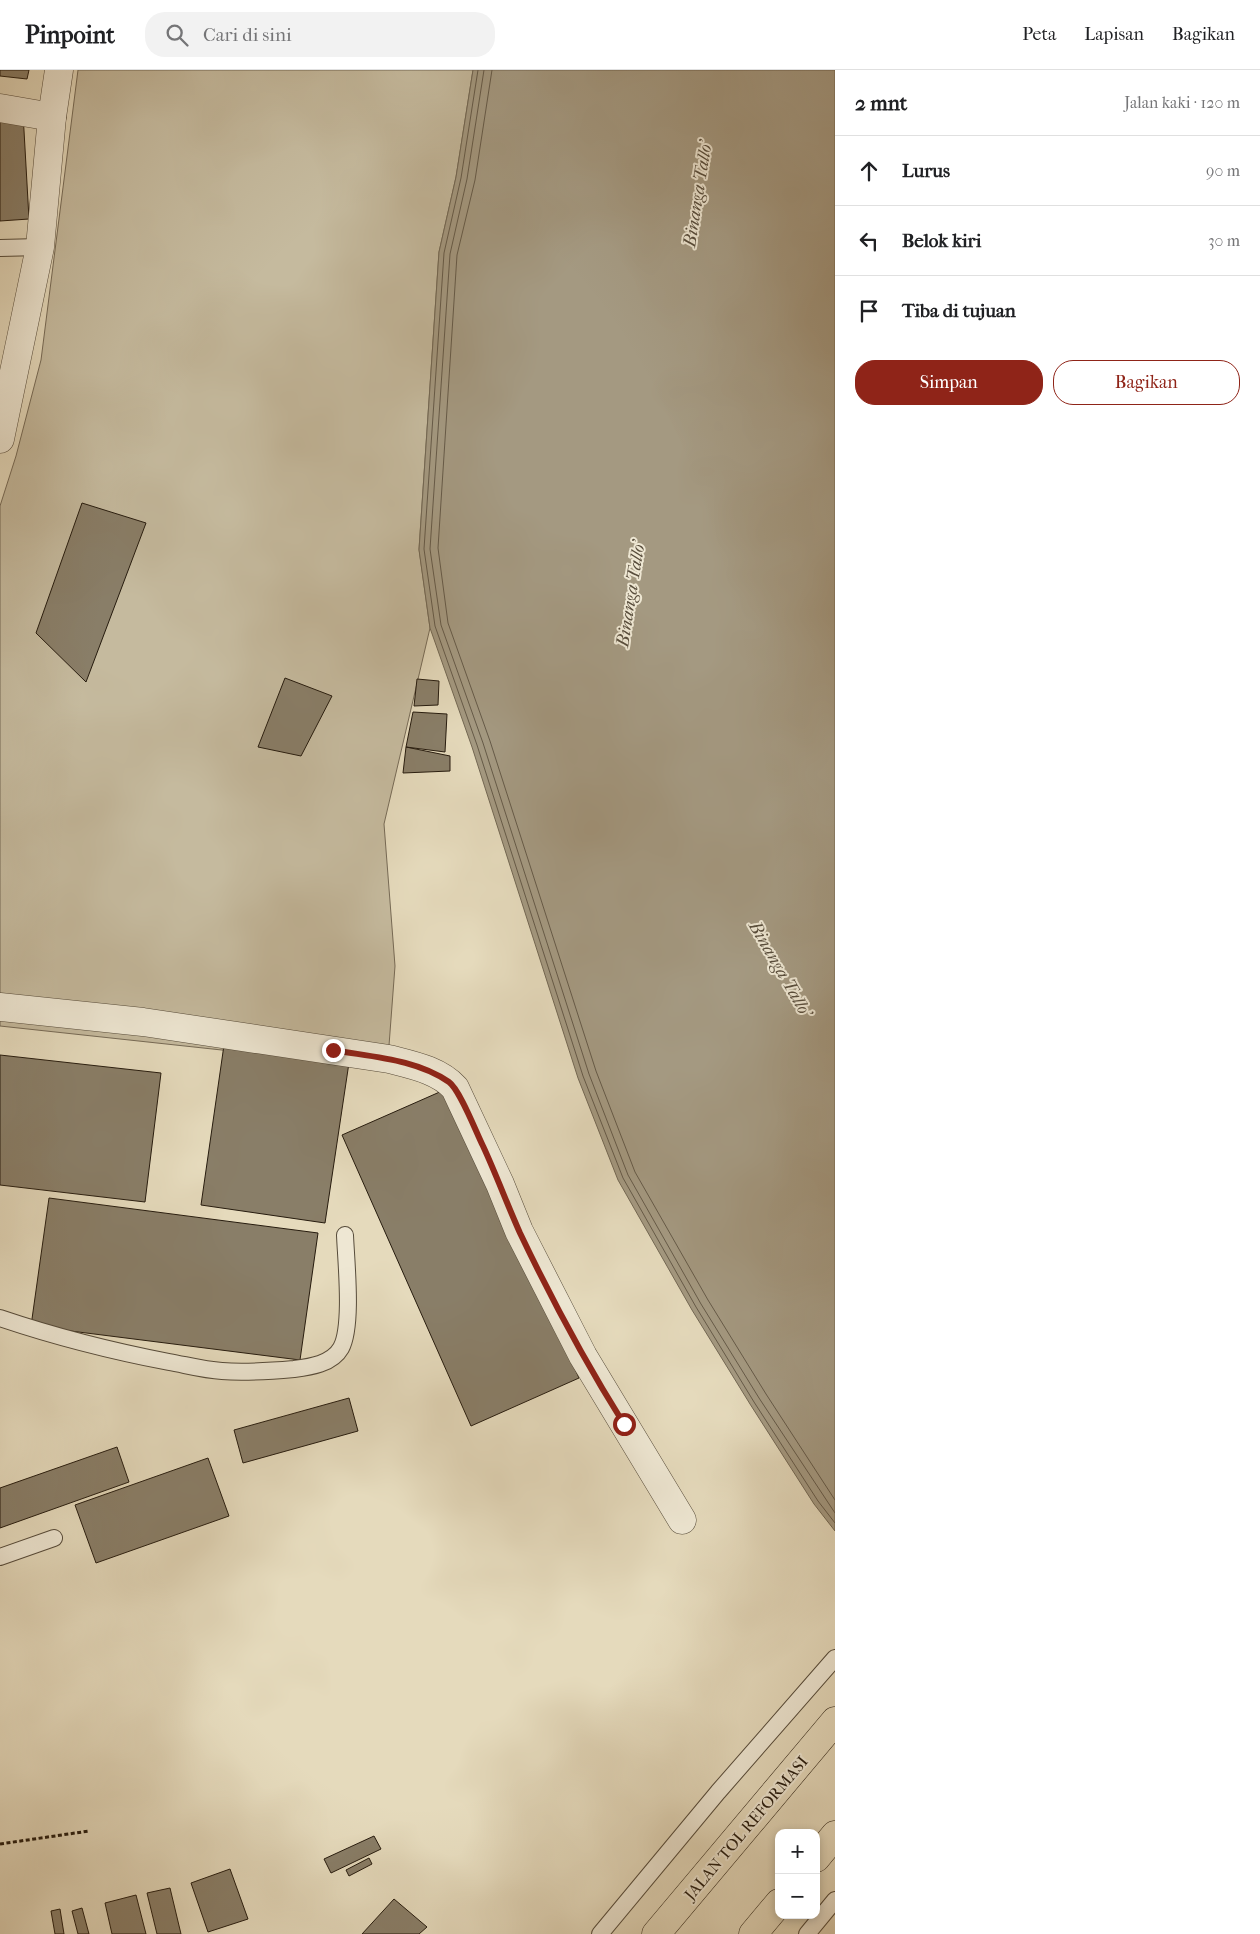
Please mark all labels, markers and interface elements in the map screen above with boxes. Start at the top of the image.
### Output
search box [145,12,495,57]
text: Pinpoint [25,21,115,49]
icon: search [163,21,191,49]
text: Cari di sini [203,24,292,46]
text: Peta [1022,24,1056,45]
text: Lapisan [1084,24,1144,45]
text: Bagikan [1172,24,1235,45]
text: 2 mnt [855,91,907,115]
text: Jalan kaki · 120 m [1124,93,1240,112]
water label: Binanga Tallo' [679,137,717,249]
icon: ahead [855,157,883,185]
text: Lurus [902,160,950,182]
text: 90 m [1206,161,1240,180]
icon: left [855,227,883,255]
text: Belok kiri [902,230,981,252]
text: 30 m [1208,231,1240,250]
icon: arrive [855,297,883,325]
text: Tiba di tujuan [902,300,1016,322]
button: Simpan [855,360,1043,405]
button: Bagikan [1053,360,1240,405]
water label: Binanga Tallo' [612,537,650,649]
water label: Binanga Tallo' [744,917,817,1023]
route end [322,1039,345,1062]
route start [613,1413,636,1436]
street label: JALAN TOL REFORMASI [679,1752,812,1905]
map controls [775,1829,820,1919]
button: + [775,1829,820,1874]
button: − [775,1874,820,1919]

